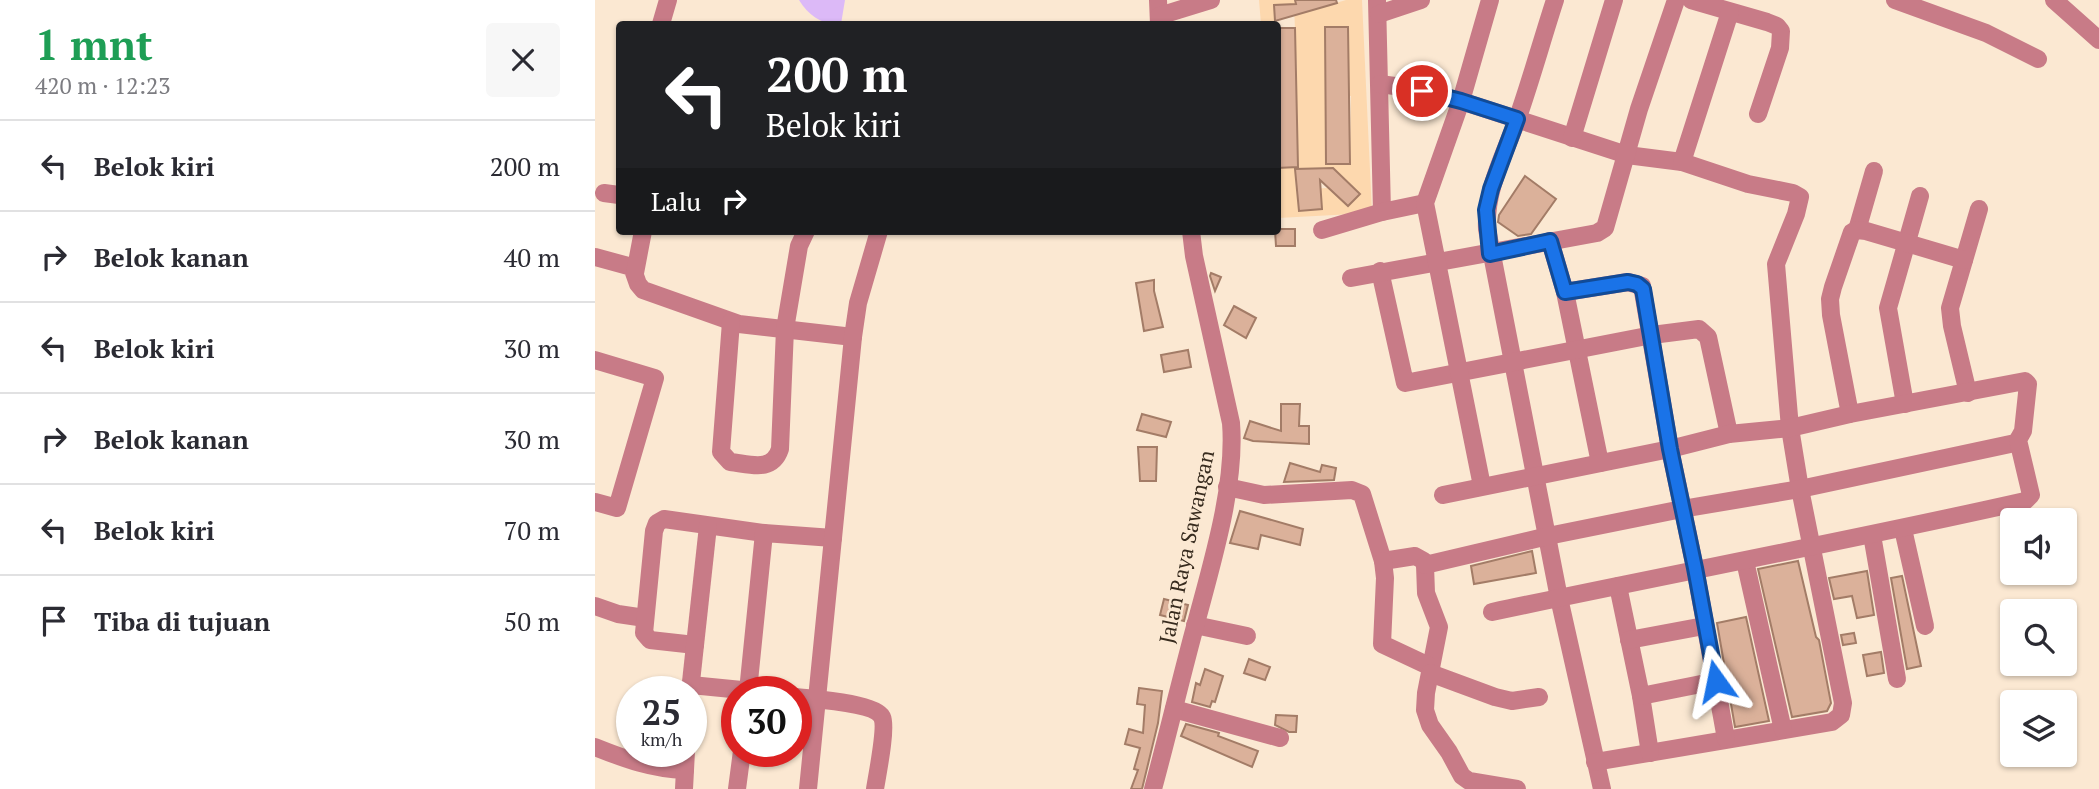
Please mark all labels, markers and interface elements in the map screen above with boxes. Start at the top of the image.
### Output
text: 1 mnt [35,16,153,72]
button: close [486,23,560,97]
text: 200 m [766,41,908,106]
icon: left [651,49,742,140]
pin [1392,61,1452,121]
text: 420 m · 12:23 [35,70,170,101]
icon: arrive [1403,72,1441,110]
text: Belok kiri [766,104,901,146]
icon: left [35,147,73,185]
text: Belok kiri [94,149,215,183]
text: 200 m [490,149,560,183]
icon: right [715,182,753,220]
text: Lalu [651,184,701,218]
icon: right [35,238,73,276]
text: Belok kanan [94,240,249,274]
text: 40 m [504,240,560,274]
icon: left [35,329,73,367]
text: Belok kiri [94,331,215,365]
text: 30 m [504,331,560,365]
icon: right [35,420,73,458]
text: Belok kanan [94,422,249,456]
text: 30 m [504,422,560,456]
street label: Jalan Raya Sawangan [1152,447,1220,646]
map controls [2000,508,2077,767]
button: sound [2000,508,2077,585]
icon: left [35,511,73,549]
text: Belok kiri [94,513,215,547]
text: 70 m [504,513,560,547]
button: search [2000,599,2077,676]
icon: arrive [35,602,73,640]
text: Tiba di tujuan [94,604,270,638]
text: 50 m [504,604,560,638]
position arrow [1679,644,1753,718]
speed limit sign: 30 [721,676,812,767]
text: 25 [642,689,681,735]
button: layers [2000,690,2077,767]
text: km/h [641,727,682,751]

